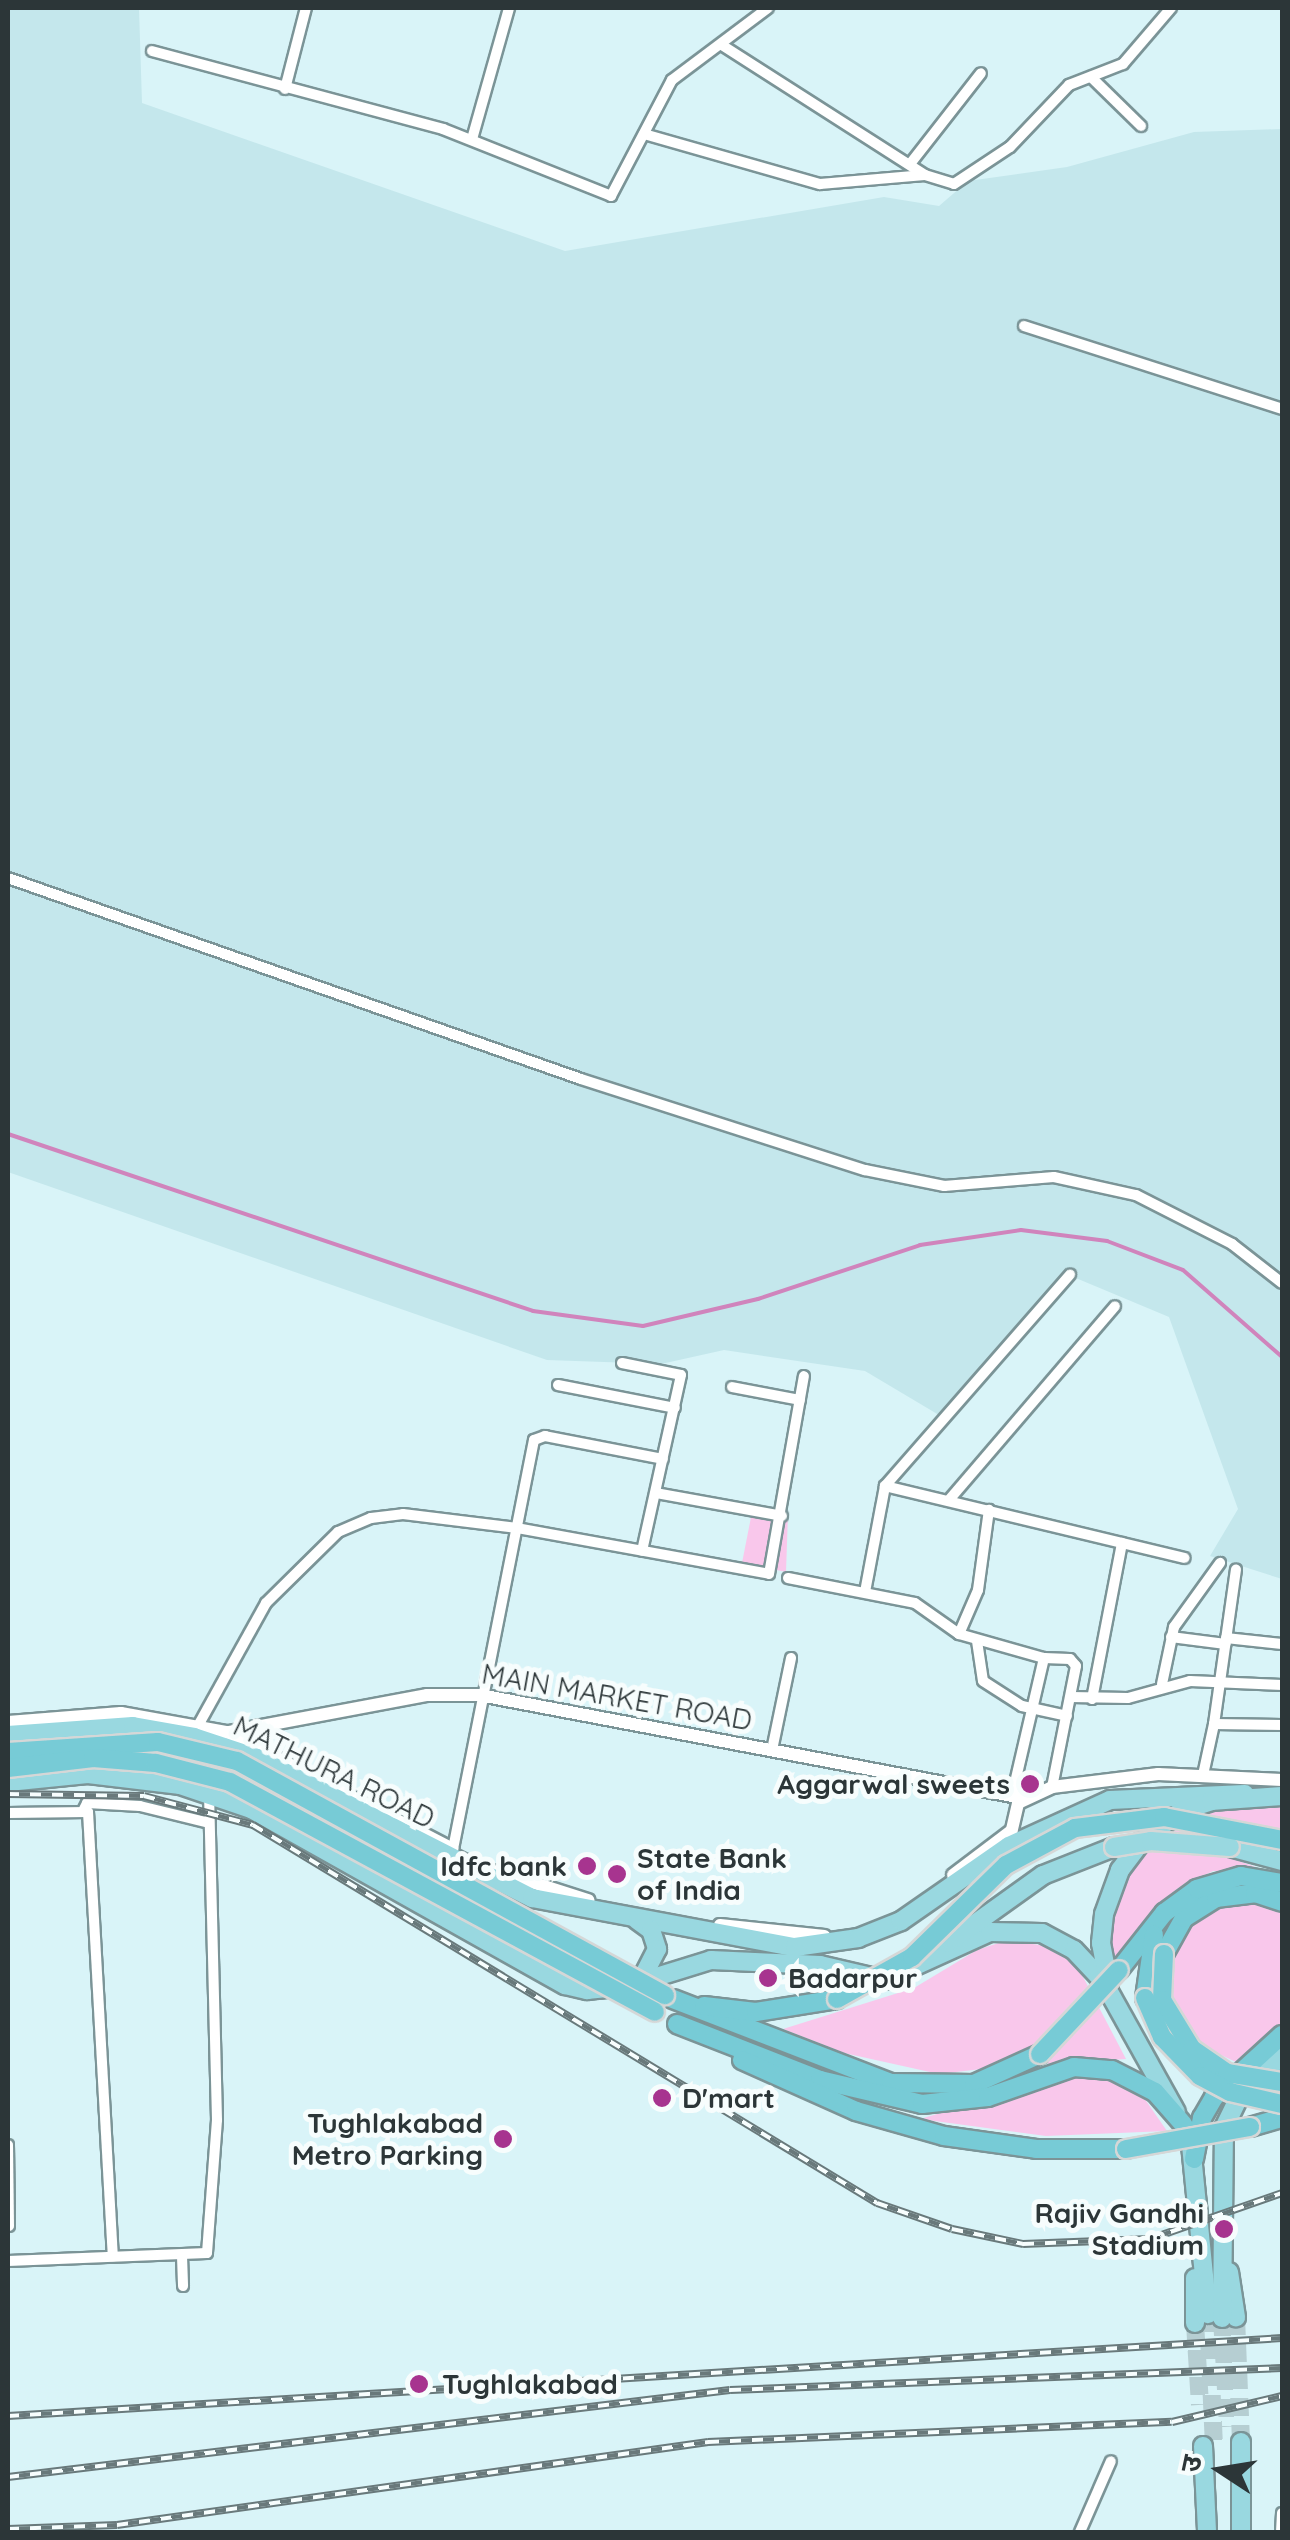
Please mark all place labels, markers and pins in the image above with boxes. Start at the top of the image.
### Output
place label: Aggarwal sweets [777,1767,1010,1801]
marker: Aggarwal sweets [1019,1773,1041,1795]
place label: State Bank of India [637,1841,787,1907]
place label: Idfc bank [440,1849,567,1883]
marker: Idfc bank [576,1855,598,1877]
marker: State Bank of India [606,1863,628,1885]
place label: Badarpur [788,1961,917,1995]
marker: Badarpur [757,1967,779,1989]
place label: D'mart [682,2081,775,2115]
marker: D'mart [651,2087,673,2109]
place label: Tughlakabad Metro Parking [292,2106,483,2172]
marker: Tughlakabad Metro Parking [492,2128,514,2150]
place label: Rajiv Gandhi Stadium [1034,2196,1204,2262]
marker: Rajiv Gandhi Stadium [1213,2218,1235,2240]
place label: Tughlakabad [442,2367,618,2401]
marker: Tughlakabad [406,2371,432,2397]

